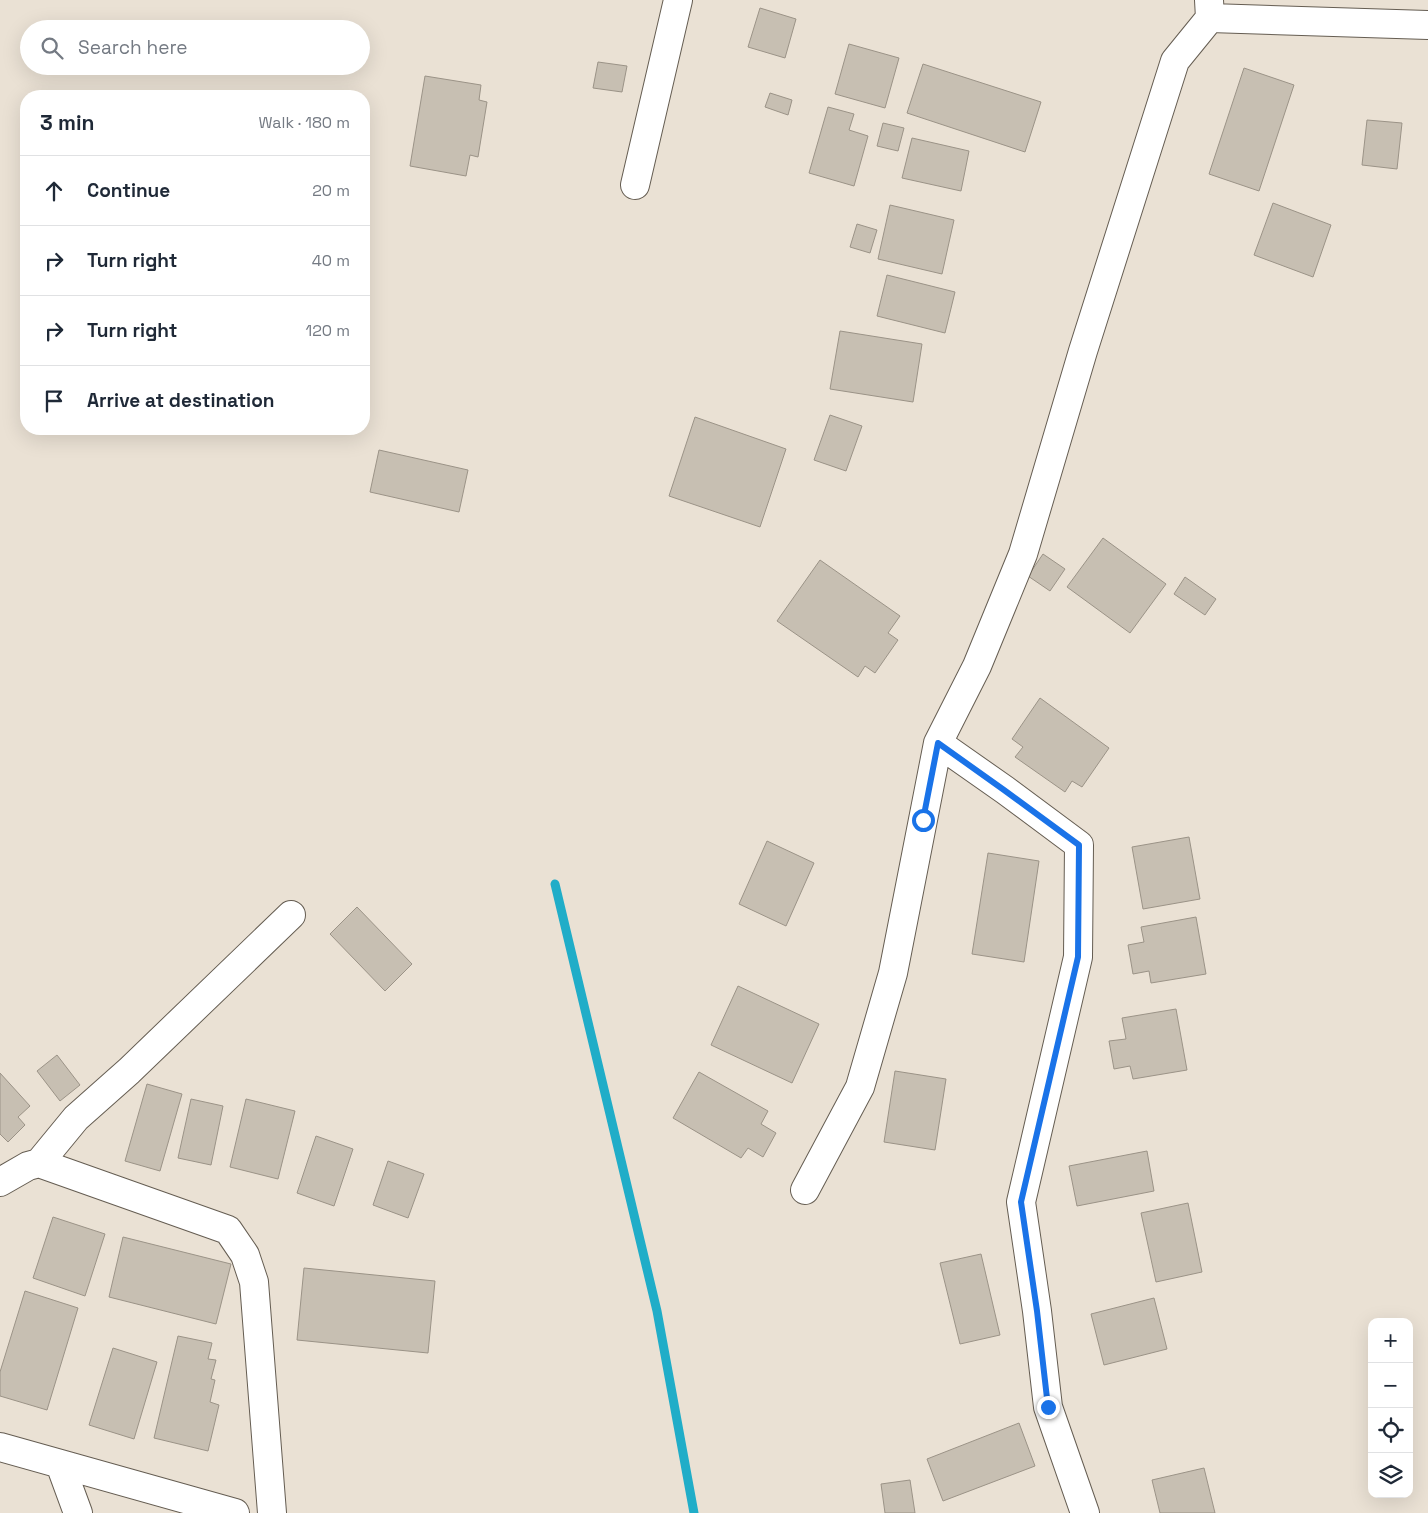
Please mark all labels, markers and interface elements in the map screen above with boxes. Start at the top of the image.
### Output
search box [20,20,370,75]
icon: search [38,34,66,62]
text: Search here [78,35,188,60]
text: 3 min [40,109,95,136]
text: Walk · 180 m [258,112,350,133]
icon: ahead [40,177,68,205]
text: Continue [87,178,170,203]
text: 20 m [312,180,350,201]
icon: right [40,247,68,275]
text: Turn right [87,248,177,273]
text: 40 m [312,250,350,271]
icon: right [40,317,68,345]
text: Turn right [87,318,177,343]
text: 120 m [306,320,350,341]
icon: arrive [40,387,68,415]
text: Arrive at destination [87,388,275,413]
route start [912,809,935,832]
map controls [1368,1318,1413,1498]
button: + [1368,1318,1413,1363]
button: − [1368,1363,1413,1408]
route end [1037,1396,1060,1419]
button: locate [1368,1408,1413,1453]
button: layers [1368,1453,1413,1498]

